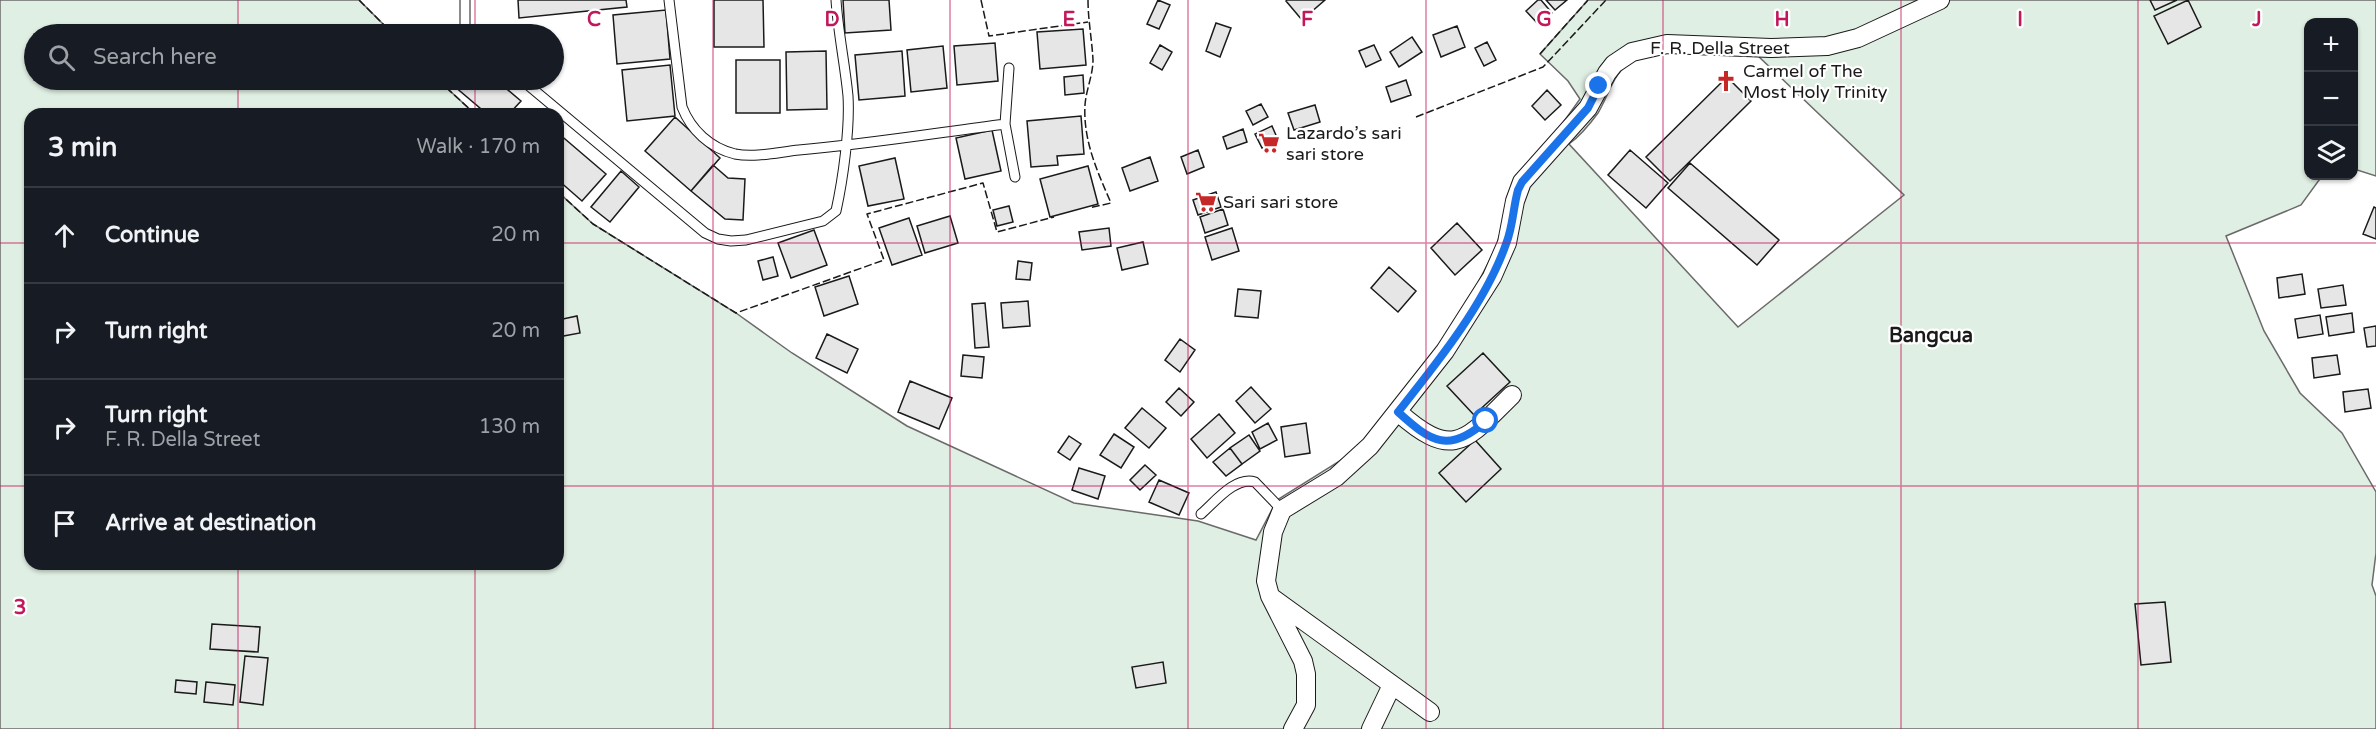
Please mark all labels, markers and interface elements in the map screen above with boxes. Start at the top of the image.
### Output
text: C [587,8,601,32]
text: D [824,8,840,32]
text: E [1063,8,1076,32]
text: F [1301,8,1313,32]
text: G [1536,8,1552,32]
text: H [1774,8,1790,32]
text: I [2017,8,2023,32]
text: J [2251,8,2262,32]
map controls [2304,18,2358,180]
button: + [2304,18,2358,72]
search box [24,24,564,90]
street label: F. R. Della Street [1650,37,1790,59]
icon: search [45,41,78,74]
text: Search here [93,44,217,70]
place label: Carmel of The Most Holy Trinity [1743,60,1888,103]
church icon: Carmel of The Most Holy Trinity [1714,69,1738,93]
route end [1585,72,1611,98]
button: − [2304,72,2358,126]
place label: Lazardo’s sari sari store [1286,122,1402,165]
button: layers [2304,126,2358,180]
supermarket icon: Lazardo’s sari sari store [1257,131,1281,155]
text: 3 min [48,132,117,163]
text: Walk · 170 m [417,135,540,159]
supermarket icon: Sari sari store [1194,190,1218,214]
place label: Sari sari store [1223,191,1338,213]
icon: ahead [48,219,81,252]
text: Continue [105,222,200,248]
text: 20 m [491,223,540,247]
icon: right [48,315,81,348]
text: Turn right [105,318,207,344]
text: 20 m [491,319,540,343]
district label: Bangcua [1889,324,1973,348]
text: Turn right [105,402,207,428]
route start [1472,407,1498,433]
icon: right [48,411,81,444]
text: 130 m [479,415,540,439]
text: F. R. Della Street [105,428,260,452]
icon: arrive [48,507,81,540]
text: Arrive at destination [105,510,316,536]
text: 3 [14,596,26,620]

